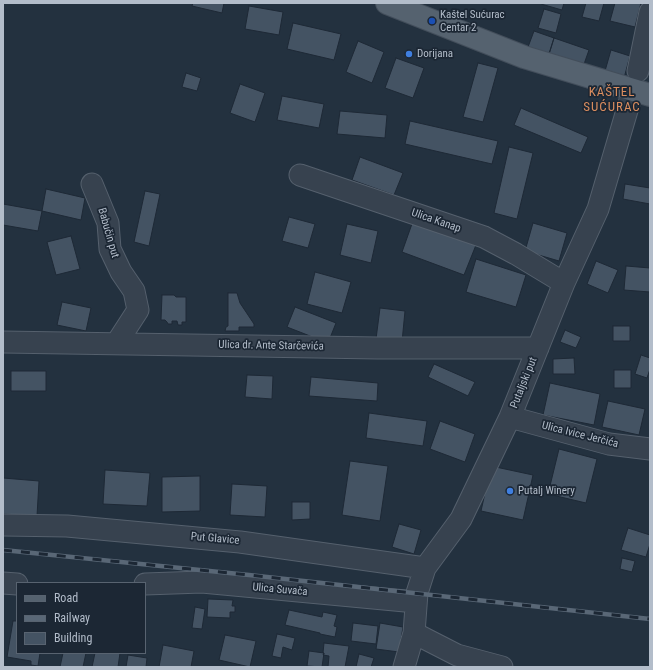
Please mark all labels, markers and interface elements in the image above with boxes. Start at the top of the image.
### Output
place label: Kaštel Sućurac Centar 2 [440,8,505,34]
marker: Kaštel Sućurac Centar 2 [427,16,437,26]
place label: Dorijana [417,47,453,61]
marker: Dorijana [404,49,414,59]
district label: KAŠTEL SUĆURAC [583,85,641,116]
street label: Babučin put [95,206,121,260]
street label: Ulica Kanap [410,206,462,236]
street label: Ulica dr. Ante Starčevića [218,338,324,354]
street label: Putaljski put [508,356,540,410]
street label: Ulica Ivice Jerčića [540,419,620,451]
place label: Putalj Winery [518,484,575,498]
marker: Putalj Winery [505,486,515,496]
street label: Put Glavice [190,530,240,548]
street label: Ulica Suvača [252,581,308,599]
legend [16,582,146,654]
text: Road [54,591,78,605]
text: Railway [54,611,90,625]
text: Building [54,631,92,645]

